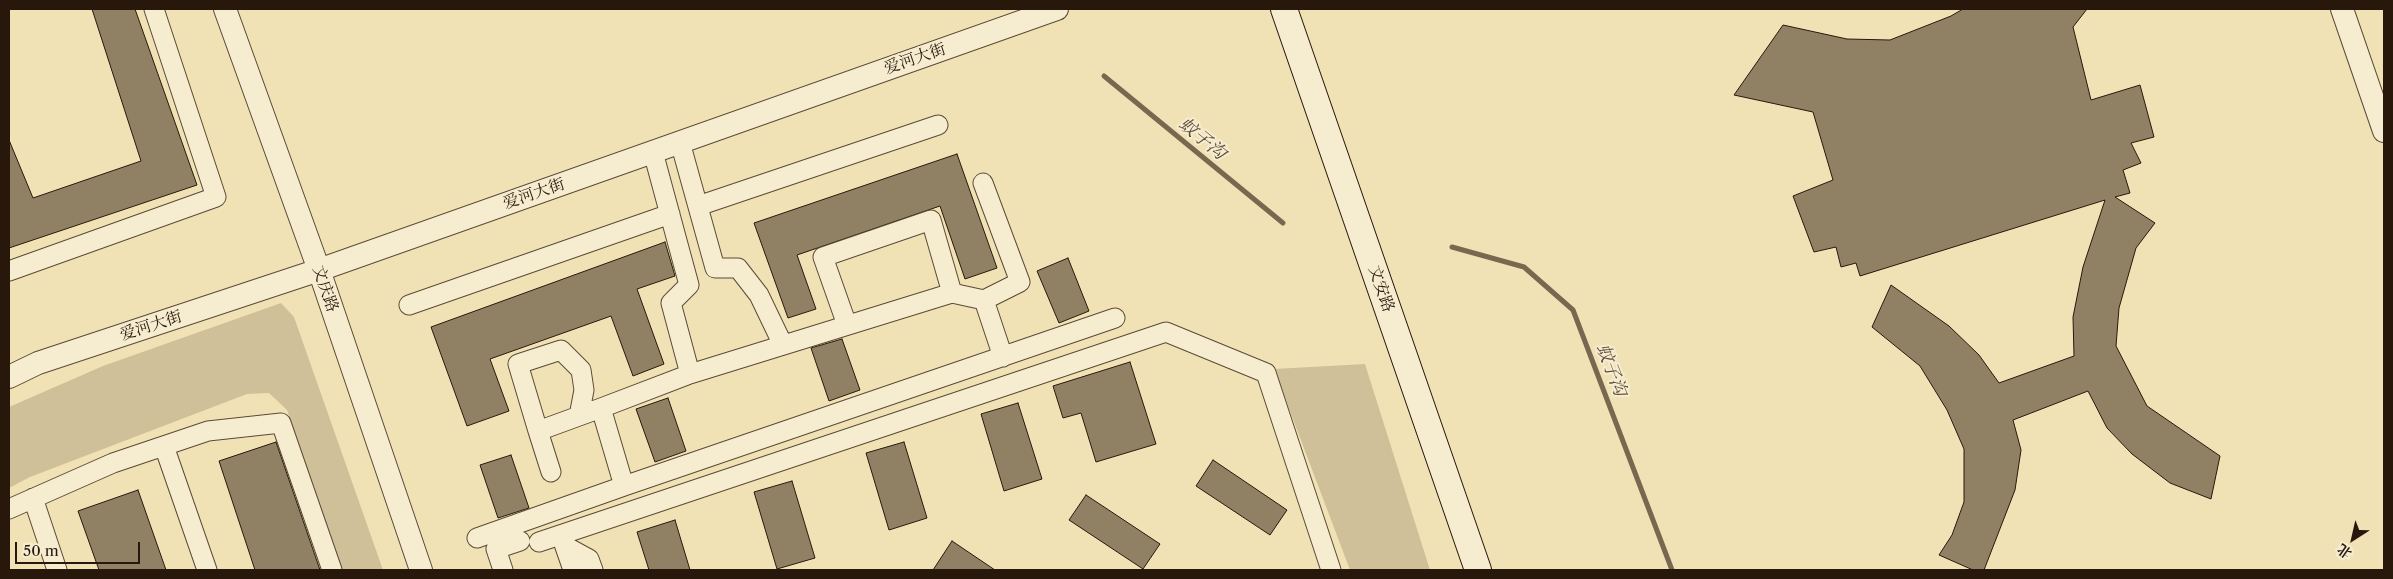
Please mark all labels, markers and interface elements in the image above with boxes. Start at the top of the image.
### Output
street label: 爱河大街 [882,40,948,78]
water label: 蚊子沟 [1174,114,1230,164]
street label: 爱河大街 [501,175,567,213]
street label: 文庆路 [308,263,342,315]
street label: 文安路 [1364,263,1398,315]
street label: 爱河大街 [118,307,184,345]
water label: 蚊子沟 [1591,341,1631,399]
north arrow [2328,514,2378,564]
scale bar [18,532,142,564]
text: 北 [2334,540,2355,563]
text: 50 m [23,541,59,560]

